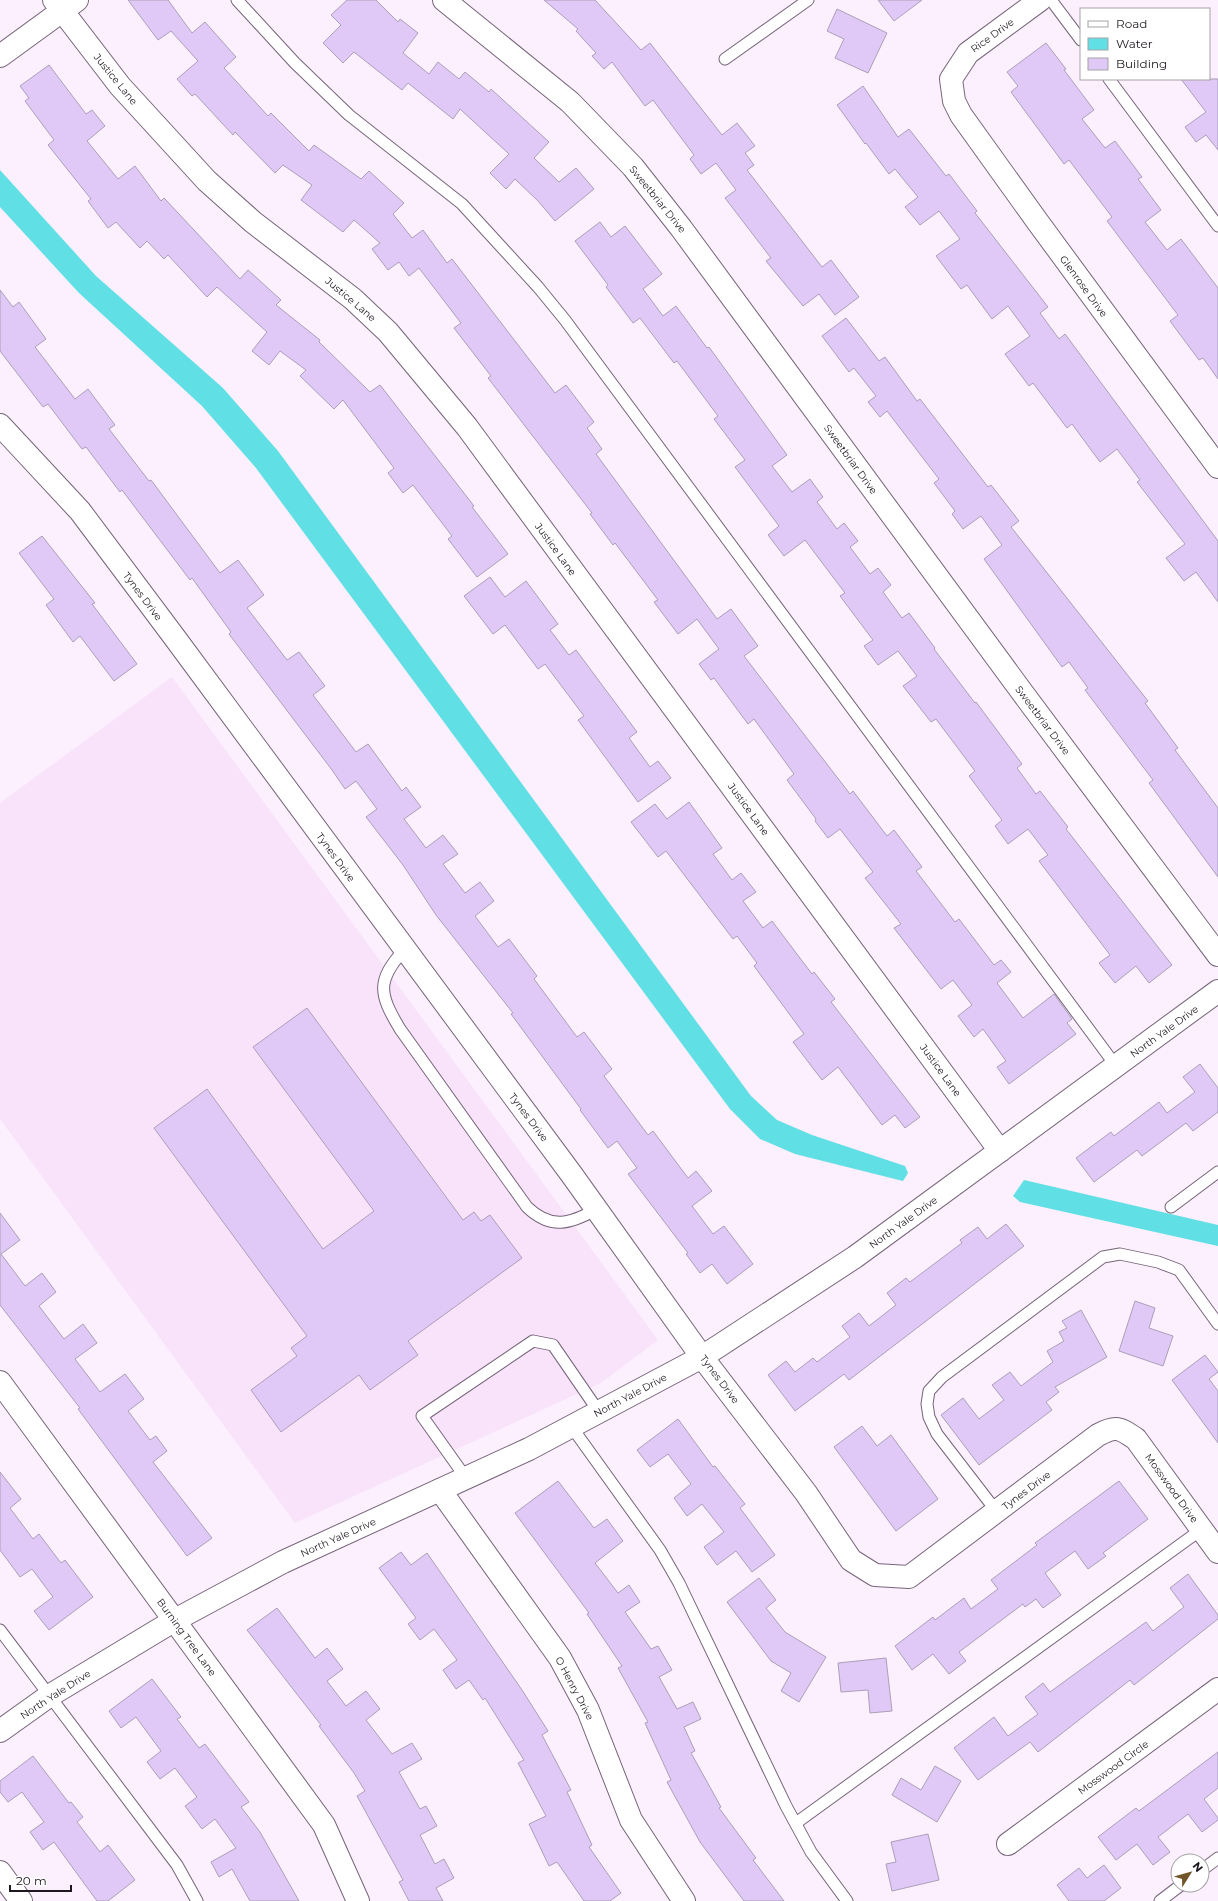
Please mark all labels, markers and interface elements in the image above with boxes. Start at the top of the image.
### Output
legend [1080,8,1210,80]
street label: Rice Drive [968,15,1016,55]
text: Road [1116,16,1147,31]
text: Water [1116,36,1153,51]
street label: Justice Lane [90,50,140,108]
text: Building [1116,56,1167,71]
street label: Sweetbriar Drive [626,163,689,236]
street label: Glenrose Drive [1057,253,1110,320]
street label: Justice Lane [322,274,379,324]
street label: Sweetbriar Drive [821,422,880,497]
street label: Justice Lane [531,520,579,578]
street label: Tynes Drive [120,569,165,623]
street label: Sweetbriar Drive [1012,683,1073,757]
street label: Justice Lane [724,780,772,838]
street label: Tynes Drive [313,830,358,884]
street label: North Yale Drive [1128,1002,1201,1061]
street label: Justice Lane [916,1041,964,1099]
street label: Tynes Drive [506,1090,551,1144]
street label: North Yale Drive [867,1193,940,1252]
street label: Tynes Drive [697,1352,742,1406]
street label: North Yale Drive [591,1371,669,1420]
street label: Mosswood Drive [1142,1451,1201,1525]
street label: Tynes Drive [999,1468,1053,1513]
street label: North Yale Drive [298,1515,378,1560]
street label: Burning Tree Lane [154,1596,219,1679]
street label: O Henry Drive [552,1654,597,1722]
street label: North Yale Drive [18,1667,93,1722]
street label: Mosswood Circle [1075,1737,1151,1797]
north arrow [1170,1853,1210,1893]
text: N [1190,1859,1206,1875]
scale bar [10,1867,71,1893]
text: 20 m [16,1873,47,1888]

